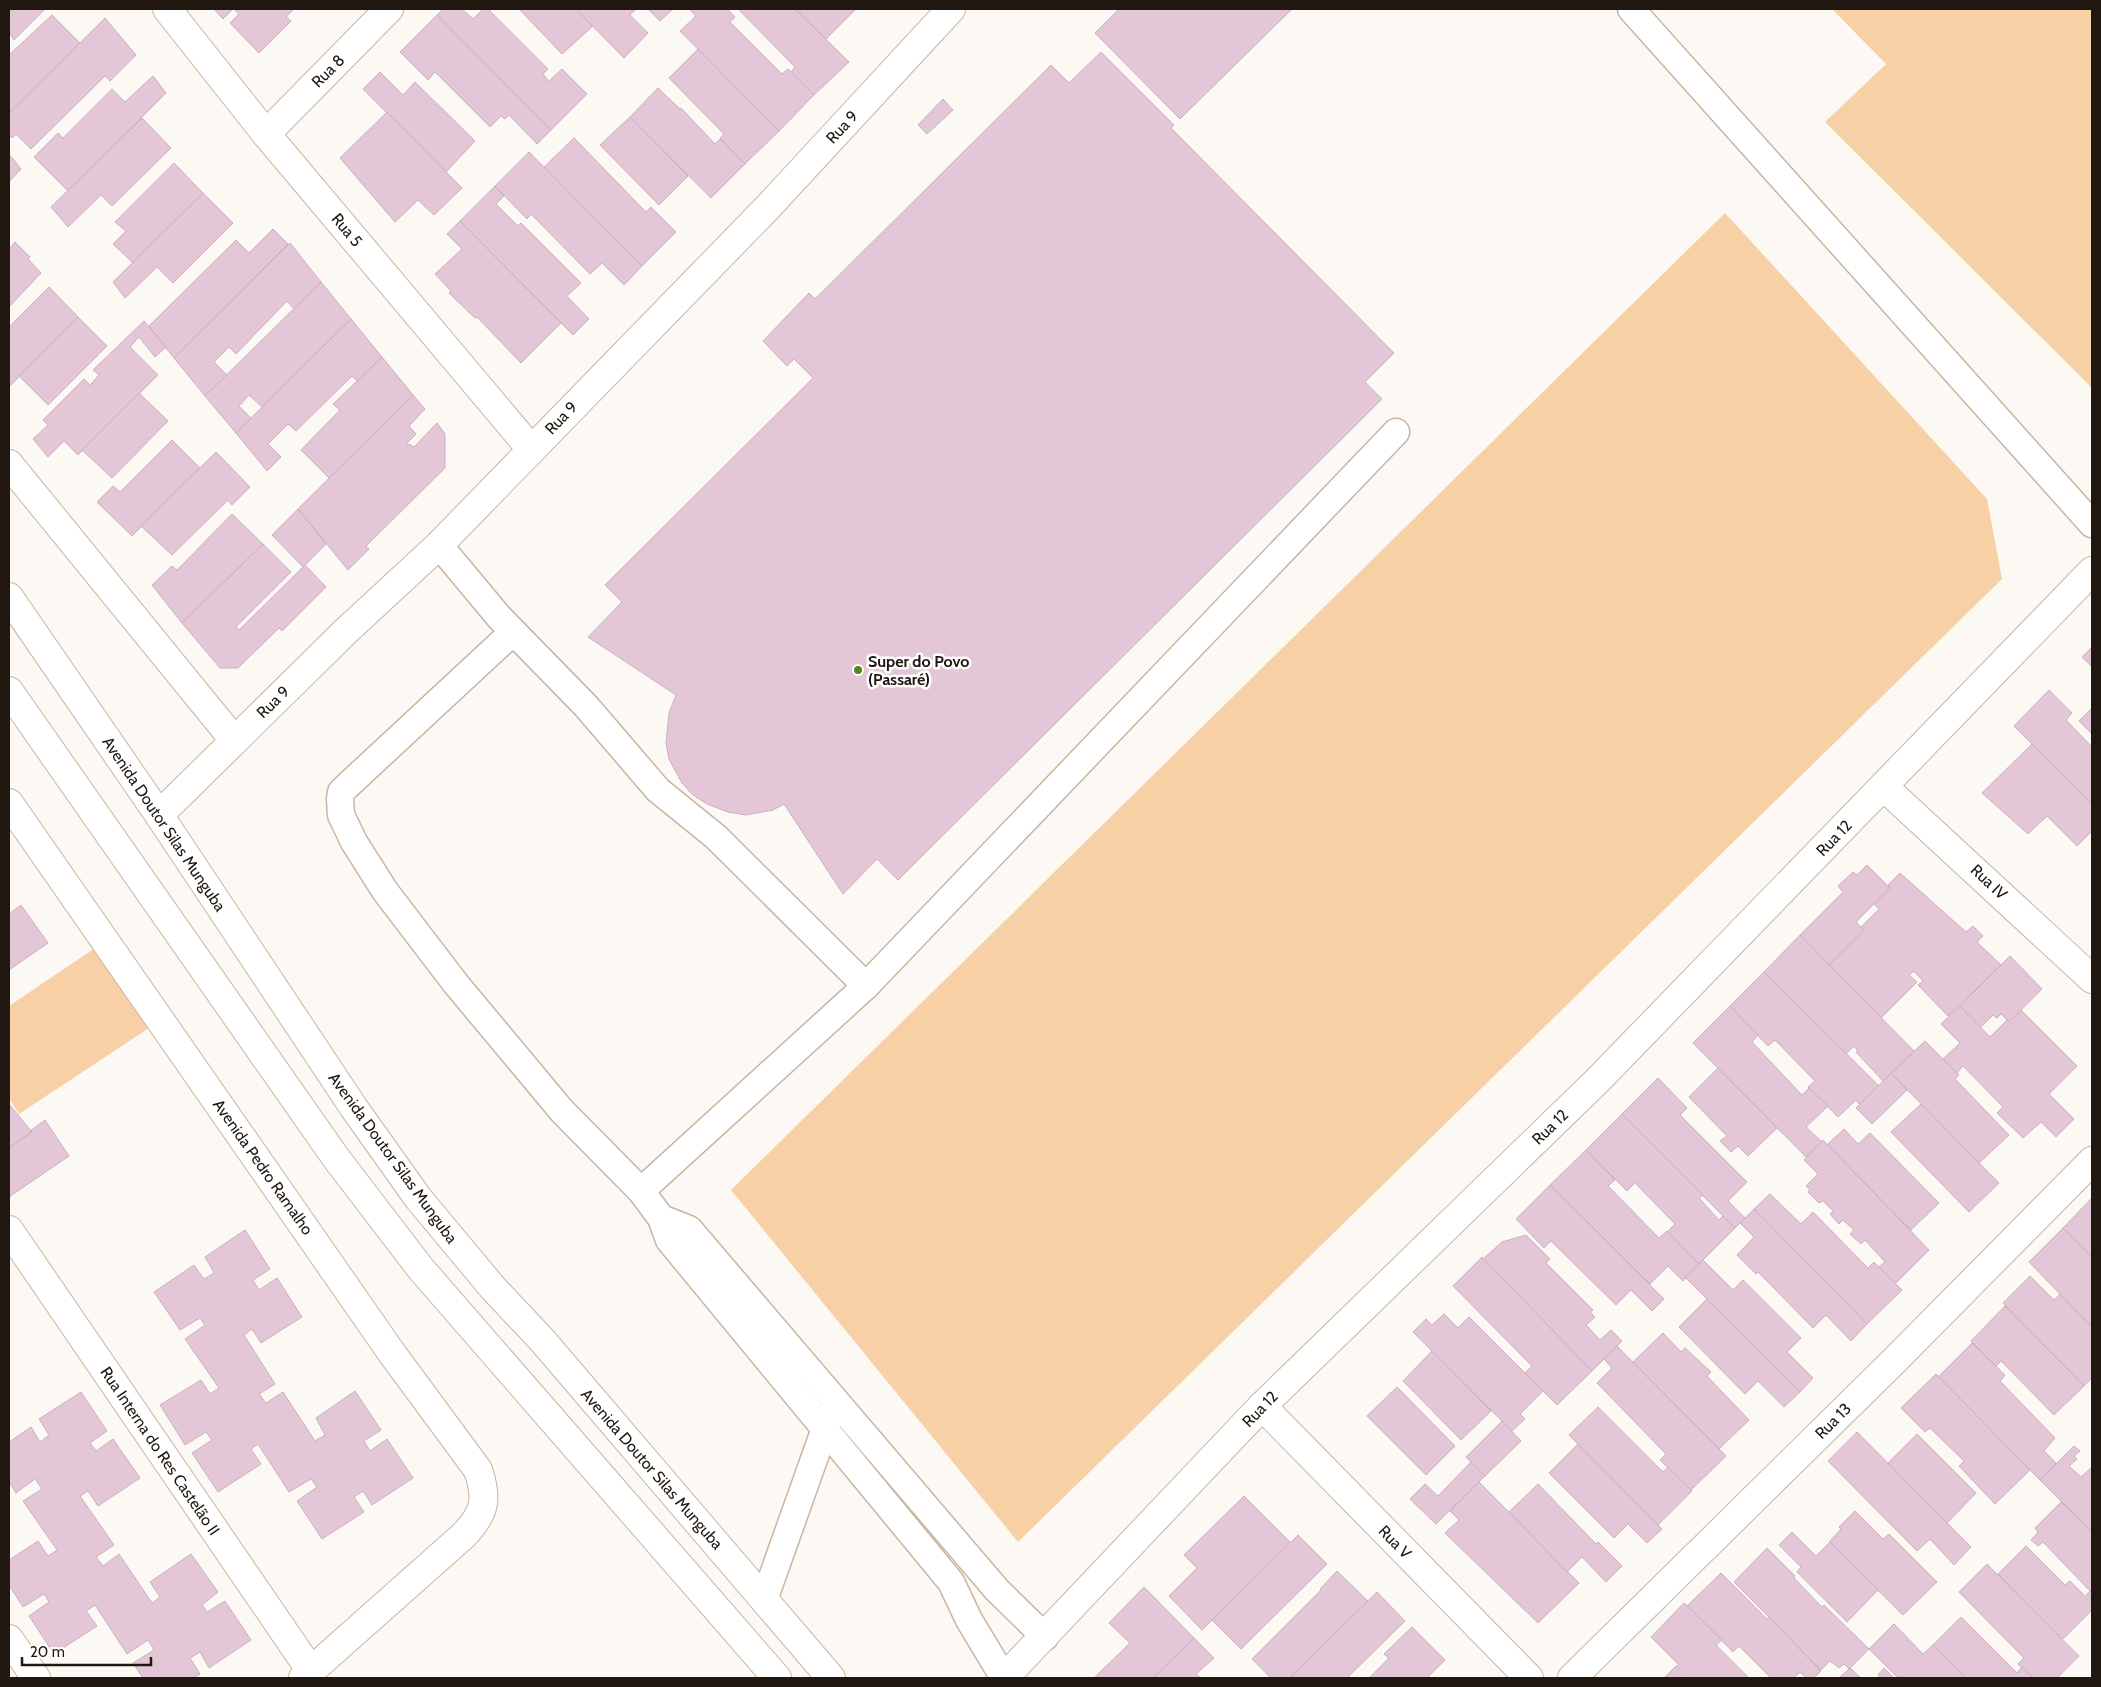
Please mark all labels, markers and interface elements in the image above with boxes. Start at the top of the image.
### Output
street label: Rua 8 [308,51,348,91]
street label: Rua 9 [822,107,862,147]
street label: Rua 5 [328,209,366,251]
street label: Rua 9 [541,398,581,438]
place label: Super do Povo (Passaré) [868,652,969,689]
marker: Super do Povo (Passaré) [852,664,864,676]
street label: Rua 9 [253,682,293,722]
street label: Avenida Doutor Silas Munguba [98,733,230,915]
street label: Rua 12 [1812,816,1856,860]
street label: Rua IV [1967,860,2011,904]
street label: Avenida Doutor Silas Munguba [325,1069,462,1247]
street label: Avenida Pedro Ramalho [209,1096,317,1239]
street label: Rua 12 [1528,1105,1572,1149]
street label: Rua Interna do Res Castelão II [96,1363,224,1539]
street label: Avenida Doutor Silas Munguba [577,1385,727,1553]
street label: Rua 12 [1238,1387,1282,1431]
street label: Rua 13 [1811,1399,1855,1443]
street label: Rua V [1375,1521,1416,1563]
scale bar [22,1634,151,1666]
text: 20 m [30,1643,65,1661]

